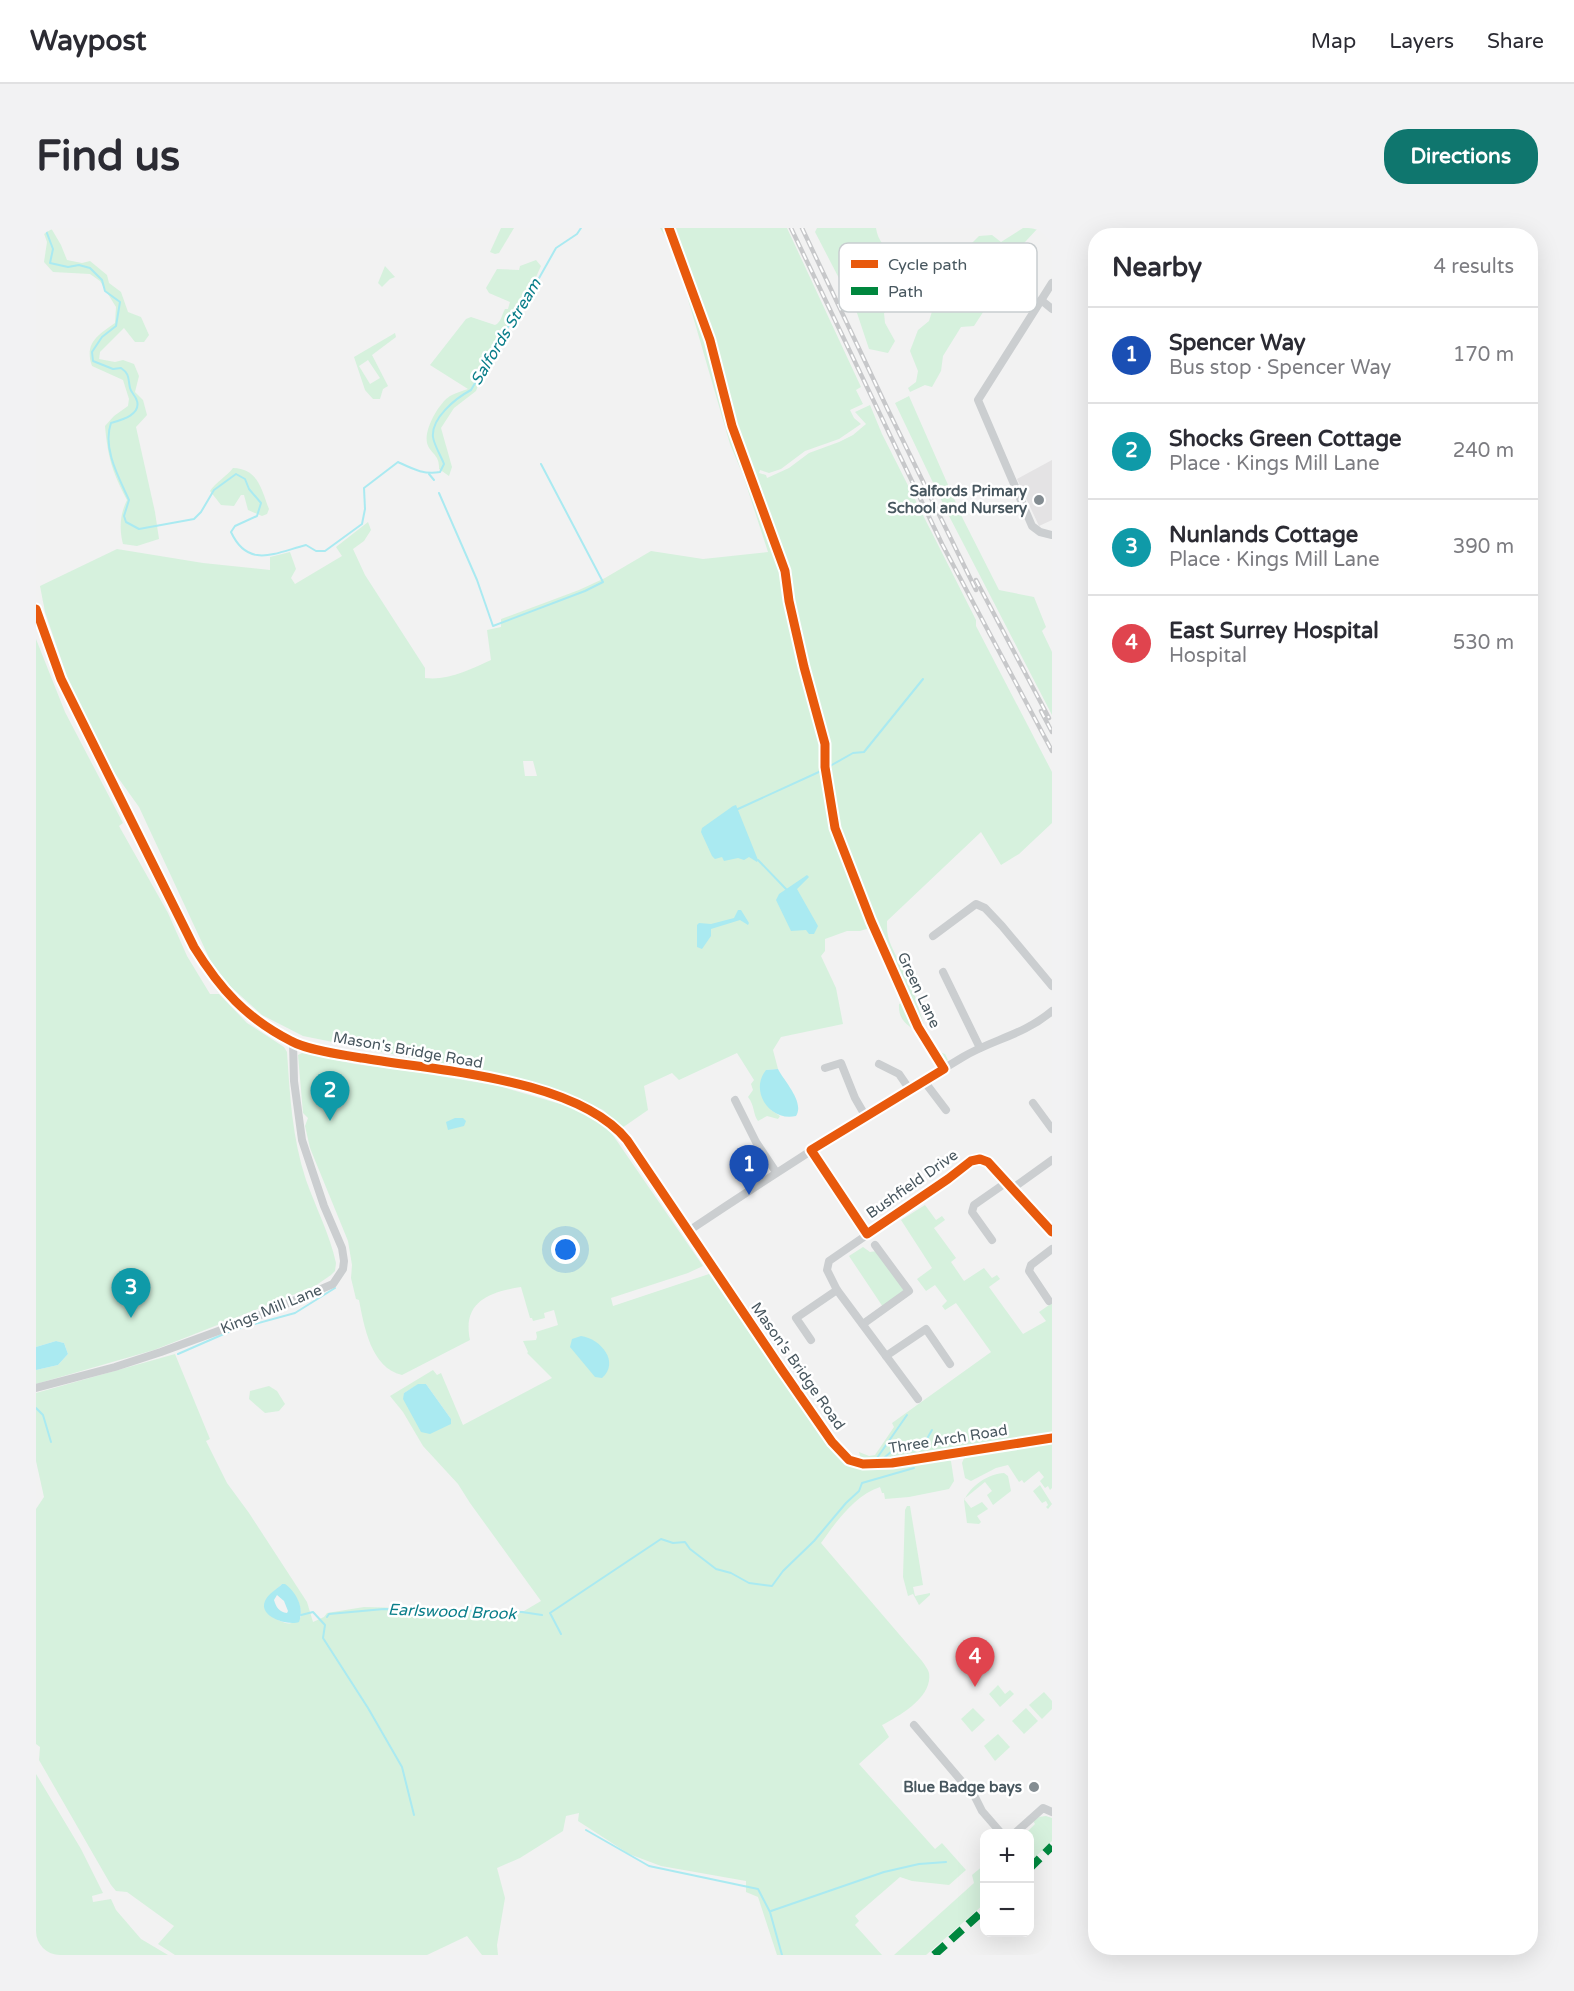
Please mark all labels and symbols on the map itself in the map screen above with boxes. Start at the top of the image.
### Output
legend [839,243,1037,312]
text: Cycle path [888,255,967,275]
water label: Salfords Stream [466,275,546,389]
text: Path [888,282,923,302]
place label: Salfords Primary School and Nursery [888,482,1027,518]
marker: Salfords Primary School and Nursery [1032,493,1046,507]
street label: Green Lane [894,949,944,1031]
street label: Mason's Bridge Road [332,1028,484,1072]
pin: 2 [310,1072,350,1121]
pin: 1 [730,1146,768,1195]
street label: Bushfield Drive [863,1146,961,1222]
your location [551,1235,580,1264]
pin: 3 [112,1268,151,1318]
street label: Kings Mill Lane [218,1280,324,1338]
street label: Mason's Bridge Road [747,1299,849,1433]
street label: Three Arch Road [887,1421,1009,1457]
water label: Earlswood Brook [388,1600,518,1624]
pin: 4 [956,1638,994,1687]
place label: Blue Badge bays [903,1778,1022,1797]
marker: Blue Badge bays [1027,1780,1041,1794]

